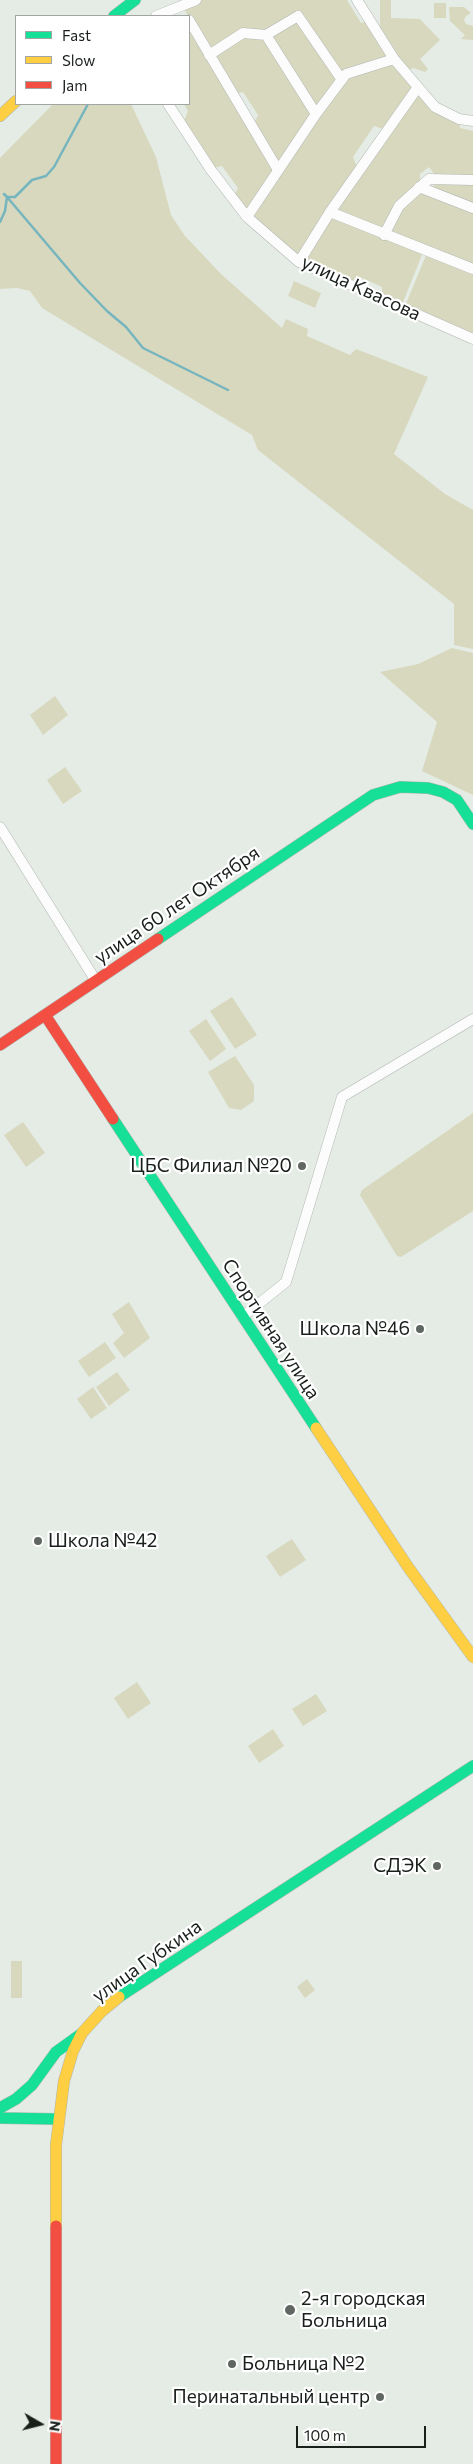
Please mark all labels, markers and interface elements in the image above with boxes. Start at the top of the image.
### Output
legend [15,15,190,105]
text: Fast [62,26,91,44]
text: Slow [62,51,95,69]
text: Jam [62,76,87,94]
street label: улица Квасова [298,250,424,326]
street label: улица 60 лет Октября [90,841,264,969]
place label: ЦБС Филиал №20 [130,1155,292,1177]
marker: ЦБС Филиал №20 [296,1160,308,1172]
street label: Спортивная улица [217,1255,325,1403]
place label: Школа №46 [300,1318,410,1340]
marker: Школа №46 [414,1323,426,1335]
place label: Школа №42 [48,1530,157,1552]
marker: Школа №42 [32,1535,44,1547]
place label: СДЭК [373,1855,427,1877]
marker: СДЭК [431,1860,443,1872]
street label: улица Губкина [88,1915,206,2007]
place label: 2-я городская Больница [301,2288,426,2332]
marker: 2-я городская Больница [283,2303,297,2317]
place label: Больница №2 [242,2353,365,2375]
marker: Больница №2 [226,2358,238,2370]
place label: Перинатальный центр [173,2386,370,2408]
marker: Перинатальный центр [374,2391,386,2403]
north arrow [15,2399,65,2449]
scale bar [298,2416,428,2448]
text: N [46,2420,64,2433]
text: 100 m [304,2426,346,2444]

